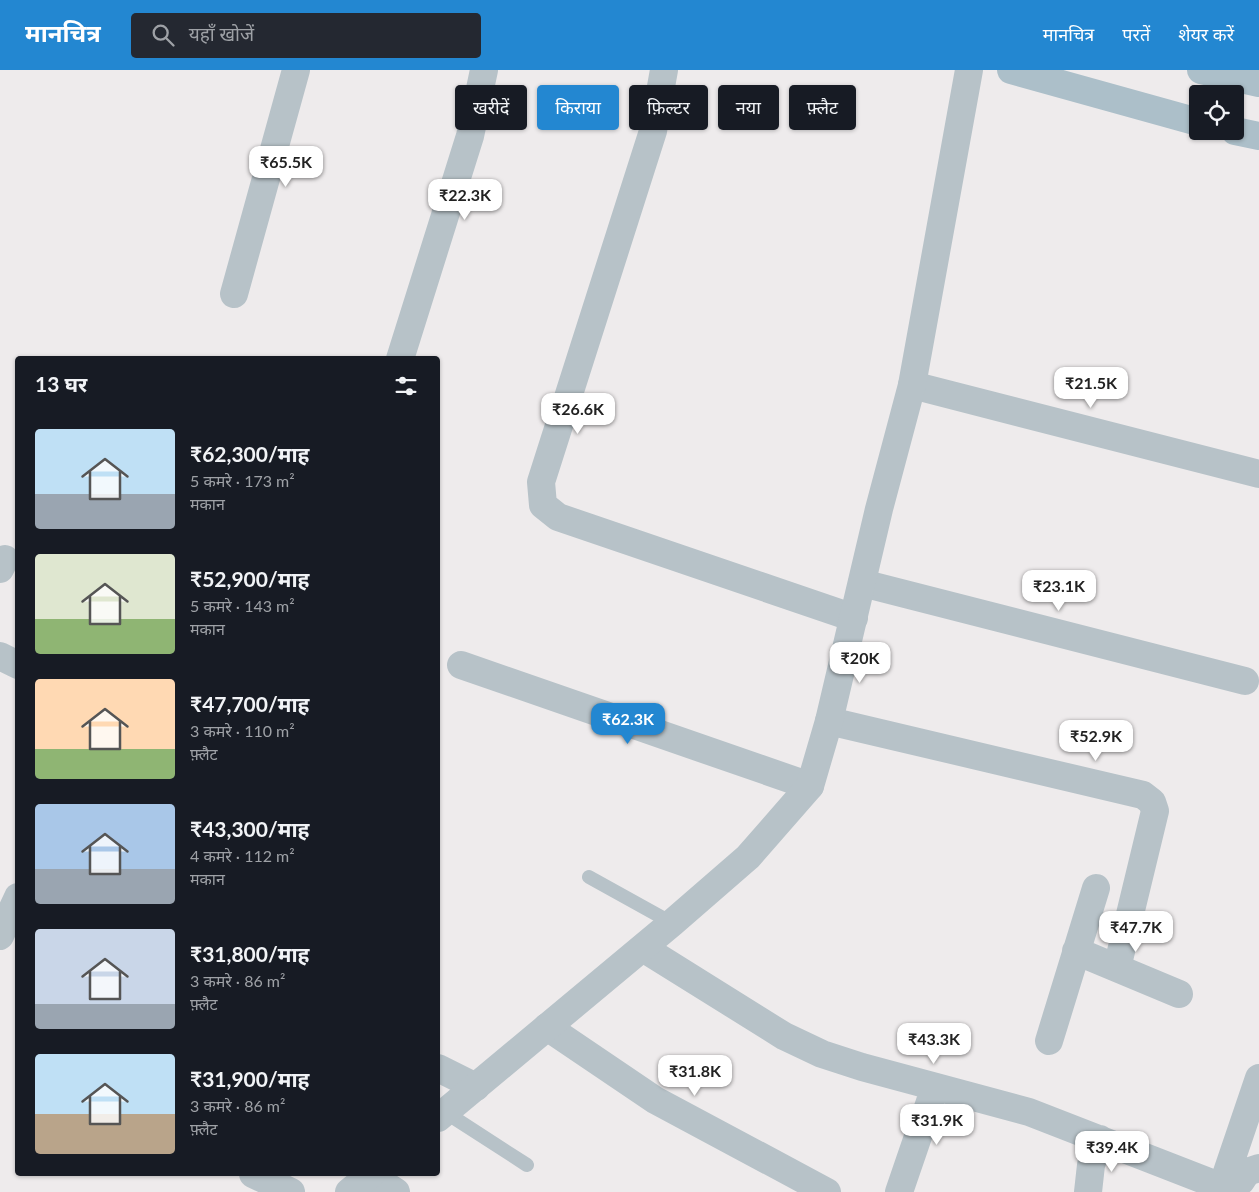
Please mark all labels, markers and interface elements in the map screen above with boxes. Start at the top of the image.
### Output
search box [131,13,481,58]
text: मानचित्र [25,18,101,47]
icon: search [149,21,177,49]
text: यहाँ खोजें [189,22,254,45]
text: मानचित्र [1043,23,1094,45]
text: परतें [1122,23,1150,45]
text: शेयर करें [1178,23,1234,45]
chip: खरीदें [455,85,527,130]
chip: किराया [537,85,619,130]
chip: फ़िल्टर [629,85,708,130]
chip: नया [718,85,779,130]
chip: फ़्लैट [789,85,856,130]
map controls [1189,85,1244,140]
button: locate [1189,85,1244,140]
pin: ₹65.5K [245,146,327,188]
text: ₹65.5K [260,152,312,171]
pin: ₹22.3K [424,178,506,221]
text: ₹22.3K [439,185,491,204]
pin: ₹21.5K [1050,366,1132,409]
text: 13 घर [35,371,87,396]
icon: filters [392,372,420,400]
text: ₹21.5K [1065,373,1117,392]
pin: ₹26.6K [537,392,619,435]
text: ₹26.6K [552,399,604,418]
text: ₹62,300/माह [190,441,310,466]
icon: home [75,449,135,509]
text: 5 कमरे · 173 m² [190,471,295,490]
text: मकान [190,494,225,513]
text: ₹52,900/माह [190,566,310,591]
pin: ₹23.1K [1018,570,1100,612]
icon: home [75,574,135,634]
text: ₹23.1K [1033,576,1085,595]
text: 5 कमरे · 143 m² [190,596,295,615]
text: मकान [190,619,225,638]
pin: ₹20K [830,642,890,684]
text: ₹20K [841,648,879,667]
text: ₹47,700/माह [190,691,310,716]
icon: home [75,699,135,759]
pin: ₹62.3K [587,702,669,745]
text: ₹62.3K [602,709,654,728]
pin: ₹52.9K [1055,720,1137,762]
text: 3 कमरे · 110 m² [190,721,295,740]
text: ₹52.9K [1070,726,1122,745]
text: फ़्लैट [190,744,218,763]
text: ₹43,300/माह [190,816,310,841]
icon: home [75,824,135,884]
text: 4 कमरे · 112 m² [190,846,295,865]
text: मकान [190,869,225,888]
pin: ₹47.7K [1095,910,1177,953]
text: ₹47.7K [1110,917,1162,936]
text: ₹31,800/माह [190,941,310,966]
icon: home [75,949,135,1009]
text: 3 कमरे · 86 m² [190,971,285,990]
text: फ़्लैट [190,994,218,1013]
pin: ₹43.3K [893,1022,975,1065]
text: ₹43.3K [908,1029,960,1048]
pin: ₹31.8K [654,1054,736,1097]
text: ₹31.8K [669,1061,721,1080]
text: ₹31,900/माह [190,1066,310,1091]
icon: home [75,1074,135,1134]
text: 3 कमरे · 86 m² [190,1096,285,1115]
pin: ₹31.9K [896,1104,978,1146]
text: ₹31.9K [911,1110,963,1129]
text: फ़्लैट [190,1119,218,1138]
pin: ₹39.4K [1071,1130,1153,1173]
text: ₹39.4K [1086,1137,1138,1156]

